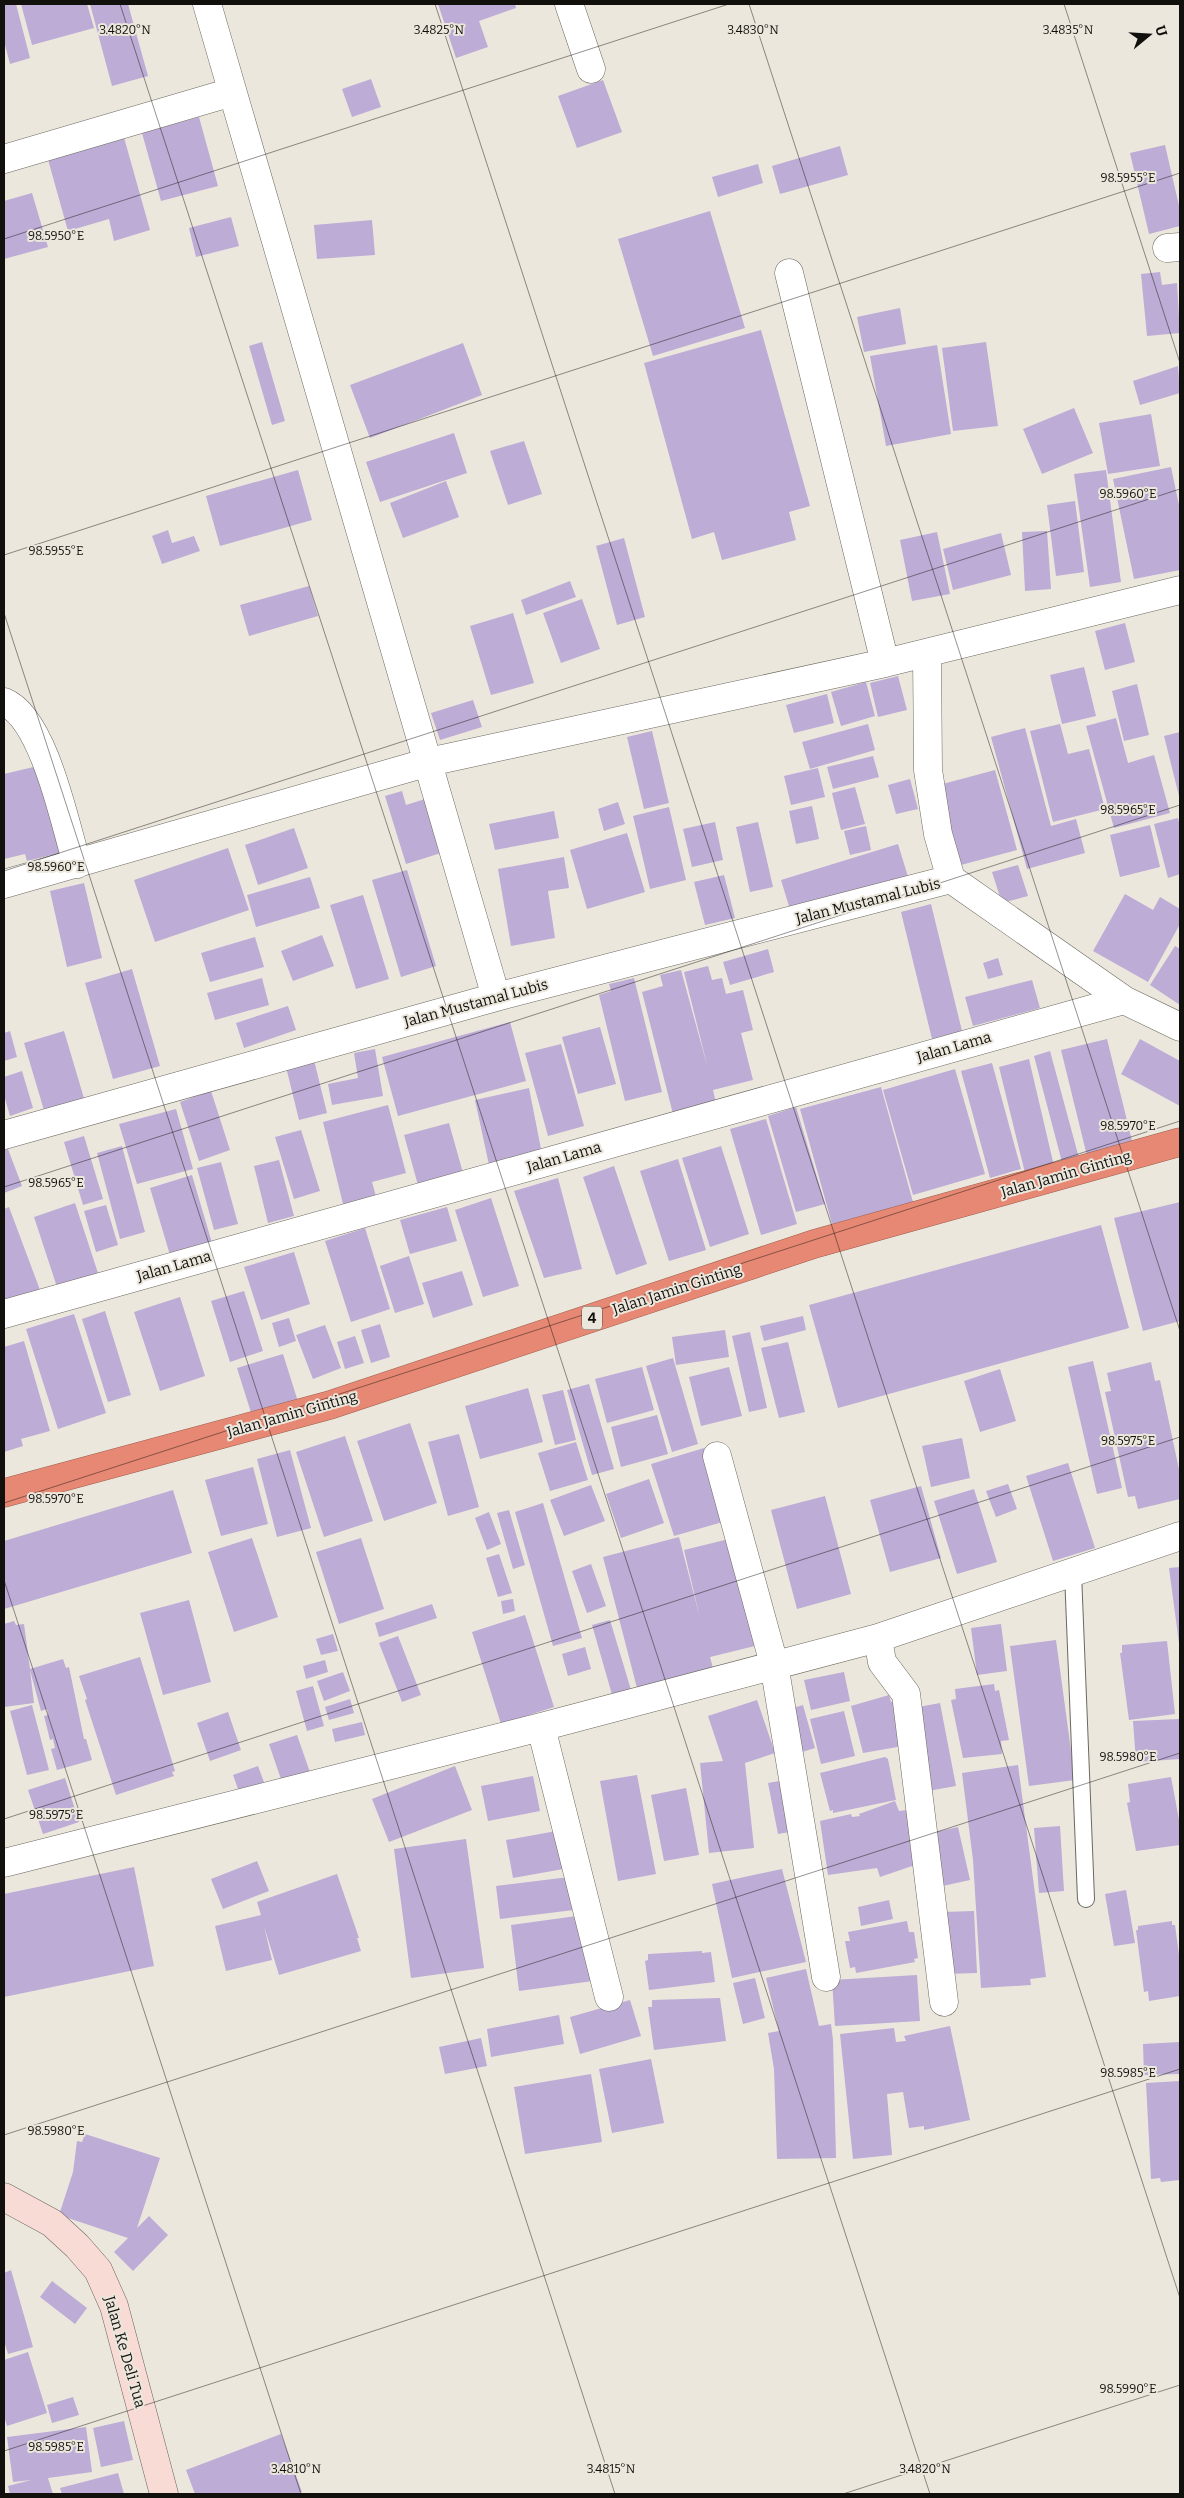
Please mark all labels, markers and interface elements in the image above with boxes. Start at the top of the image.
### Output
north arrow [1124,10,1174,60]
text: 3.4820°N [99,23,151,37]
text: 3.4825°N [414,23,465,37]
text: 3.4830°N [727,23,779,37]
text: 3.4835°N [1043,23,1094,37]
text: U [1151,24,1171,39]
text: 98.5955°E [1101,171,1155,185]
text: 98.5950°E [28,229,84,243]
text: 98.5960°E [1100,487,1156,501]
text: 98.5955°E [29,544,83,558]
text: 98.5965°E [1100,803,1156,817]
text: 98.5960°E [28,860,84,874]
street label: Jalan Mustamal Lubis [793,874,942,928]
street label: Jalan Mustamal Lubis [401,975,550,1031]
street label: Jalan Lama [914,1028,993,1066]
text: 98.5970°E [1100,1119,1156,1133]
street label: Jalan Lama [524,1138,603,1176]
street label: Jalan Jamin Ginting [998,1147,1133,1201]
text: 98.5965°E [28,1176,84,1190]
street label: Jalan Lama [134,1247,213,1285]
street label: Jalan Jamin Ginting [609,1260,744,1319]
road number: 4 [582,1306,602,1330]
street label: Jalan Jamin Ginting [224,1387,359,1441]
text: 98.5975°E [1101,1434,1155,1448]
text: 98.5970°E [28,1492,84,1506]
text: 98.5980°E [1099,1750,1157,1764]
text: 98.5975°E [29,1808,83,1822]
text: 98.5985°E [1100,2066,1156,2080]
text: 98.5980°E [27,2124,85,2138]
street label: Jalan Ke Deli Tua [100,2293,150,2410]
text: 98.5990°E [1100,2382,1156,2396]
text: 98.5985°E [28,2440,84,2454]
text: 3.4810°N [271,2462,321,2476]
text: 3.4815°N [587,2462,636,2476]
text: 3.4820°N [899,2462,951,2476]

